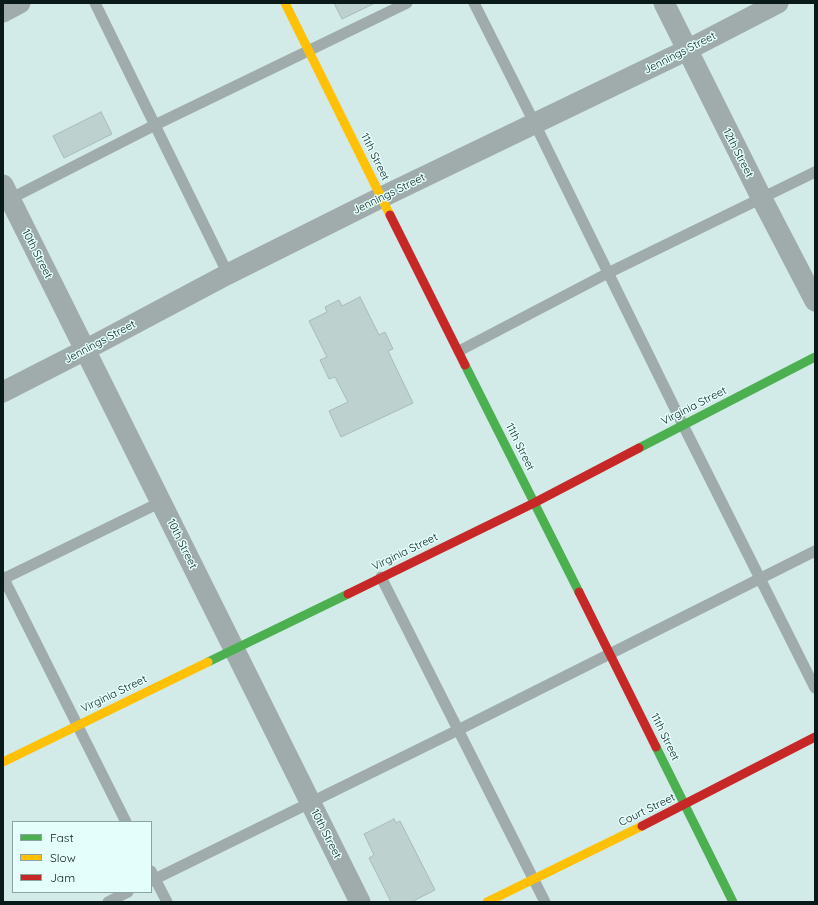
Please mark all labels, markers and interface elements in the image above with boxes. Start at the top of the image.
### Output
street label: Jennings Street [642,29,718,77]
street label: 12th Street [720,126,756,180]
street label: 11th Street [358,131,392,183]
street label: Jennings Street [351,171,427,217]
street label: 10th Street [19,227,55,281]
street label: Jennings Street [62,318,138,366]
street label: Virginia Street [659,384,729,428]
street label: 11th Street [503,421,537,473]
street label: 10th Street [164,517,200,571]
street label: Virginia Street [370,530,440,574]
street label: Virginia Street [79,672,149,716]
street label: 11th Street [648,711,682,763]
street label: Court Street [617,791,677,829]
street label: 10th Street [308,807,344,861]
legend [12,821,152,893]
text: Fast [50,830,74,845]
text: Slow [50,850,76,865]
text: Jam [50,870,75,885]

